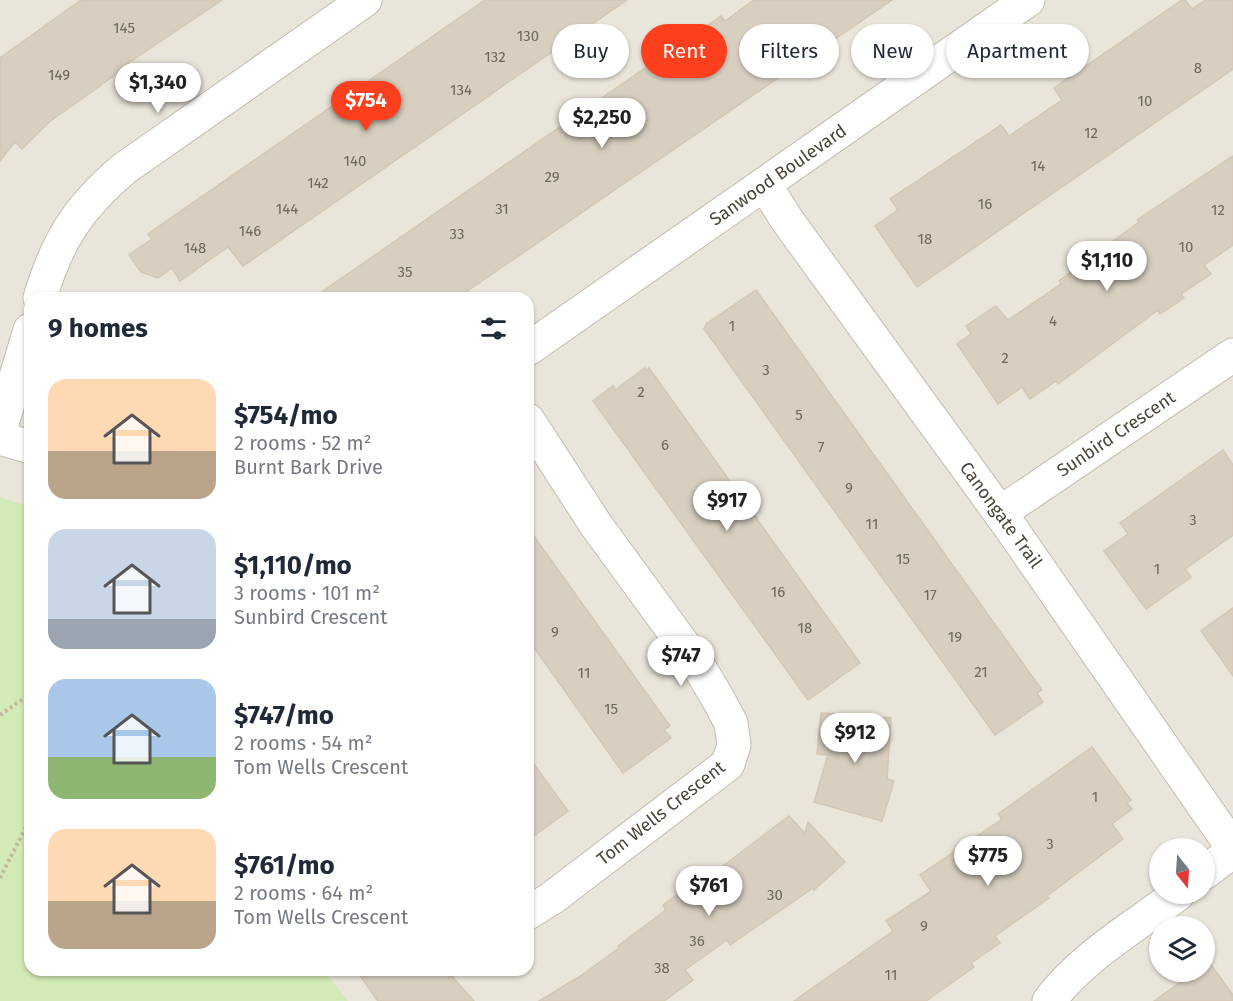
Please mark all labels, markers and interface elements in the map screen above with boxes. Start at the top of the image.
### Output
house number: 145 [113,19,135,37]
chip: Buy [552,24,629,78]
chip: Rent [641,24,727,78]
chip: Filters [739,24,839,78]
chip: New [851,24,934,78]
chip: Apartment [946,24,1089,78]
house number: 130 [517,27,539,45]
house number: 132 [484,48,506,66]
house number: 8 [1194,59,1202,77]
pin: $1,340 [109,63,207,114]
house number: 149 [48,66,70,84]
text: $1,340 [129,70,187,94]
pin: $754 [330,81,402,132]
house number: 134 [450,81,472,99]
text: $754 [345,88,387,112]
house number: 10 [1138,92,1152,110]
pin: $2,250 [553,98,651,149]
text: $2,250 [573,105,631,129]
street label: Sanwood Boulevard [705,120,851,230]
house number: 12 [1084,124,1098,142]
house number: 140 [344,152,366,170]
house number: 14 [1031,157,1045,175]
house number: 29 [544,168,560,186]
house number: 142 [307,174,329,192]
house number: 16 [978,195,992,213]
house number: 144 [276,200,298,218]
house number: 31 [495,200,509,218]
house number: 12 [1211,201,1225,219]
house number: 146 [239,222,261,240]
house number: 33 [450,225,464,243]
house number: 18 [918,230,932,248]
house number: 10 [1179,238,1193,256]
house number: 148 [184,239,206,257]
pin: $1,110 [1058,241,1156,292]
text: $1,110 [1081,248,1133,272]
house number: 35 [397,263,413,281]
icon: filters [477,312,510,345]
house number: 4 [1049,312,1057,330]
text: 9 homes [48,313,148,344]
house number: 1 [729,317,735,335]
house number: 2 [1001,349,1009,367]
house number: 3 [762,361,770,379]
house number: 2 [637,383,645,401]
street label: Sunbird Crescent [1053,386,1180,482]
text: $754/mo [234,400,338,431]
icon: home [96,403,168,475]
house number: 5 [795,406,803,424]
text: 2 rooms · 52 m² [234,431,372,455]
house number: 6 [661,436,669,454]
house number: 7 [818,438,825,456]
text: Burnt Bark Drive [234,455,383,479]
street label: Canongate Trail [955,458,1047,572]
house number: 9 [845,479,853,497]
pin: $917 [691,481,763,532]
text: $917 [707,488,747,512]
house number: 3 [1189,511,1197,529]
house number: 11 [866,515,878,533]
text: $1,110/mo [234,550,352,581]
house number: 15 [896,550,910,568]
icon: home [96,553,168,625]
house number: 1 [1154,560,1160,578]
text: 3 rooms · 101 m² [234,581,380,605]
house number: 16 [771,583,785,601]
house number: 17 [923,586,937,604]
text: Sunbird Crescent [234,605,387,629]
house number: 18 [798,619,812,637]
house number: 9 [551,623,559,641]
house number: 19 [948,628,962,646]
pin: $747 [645,636,717,687]
text: $747 [661,643,701,667]
house number: 21 [974,663,988,681]
house number: 11 [578,664,590,682]
text: $747/mo [234,700,334,731]
house number: 15 [604,700,618,718]
icon: home [96,703,168,775]
pin: $912 [819,713,891,764]
text: $912 [834,720,876,744]
text: 2 rooms · 54 m² [234,731,373,755]
text: Tom Wells Crescent [234,755,408,779]
street label: Tom Wells Crescent [592,756,730,870]
house number: 1 [1092,788,1098,806]
house number: 3 [1046,835,1054,853]
pin: $775 [952,836,1024,887]
north arrow [1149,838,1215,904]
map controls [1149,838,1215,982]
text: $775 [968,843,1008,867]
text: $761/mo [234,850,335,881]
icon: home [96,853,168,925]
pin: $761 [673,866,745,917]
text: $761 [689,873,729,897]
text: 2 rooms · 64 m² [234,881,373,905]
house number: 30 [767,886,783,904]
text: Tom Wells Crescent [234,905,408,929]
button: layers [1149,916,1215,982]
house number: 9 [920,917,928,935]
house number: 36 [689,932,705,950]
house number: 38 [654,959,670,977]
house number: 11 [885,966,897,984]

